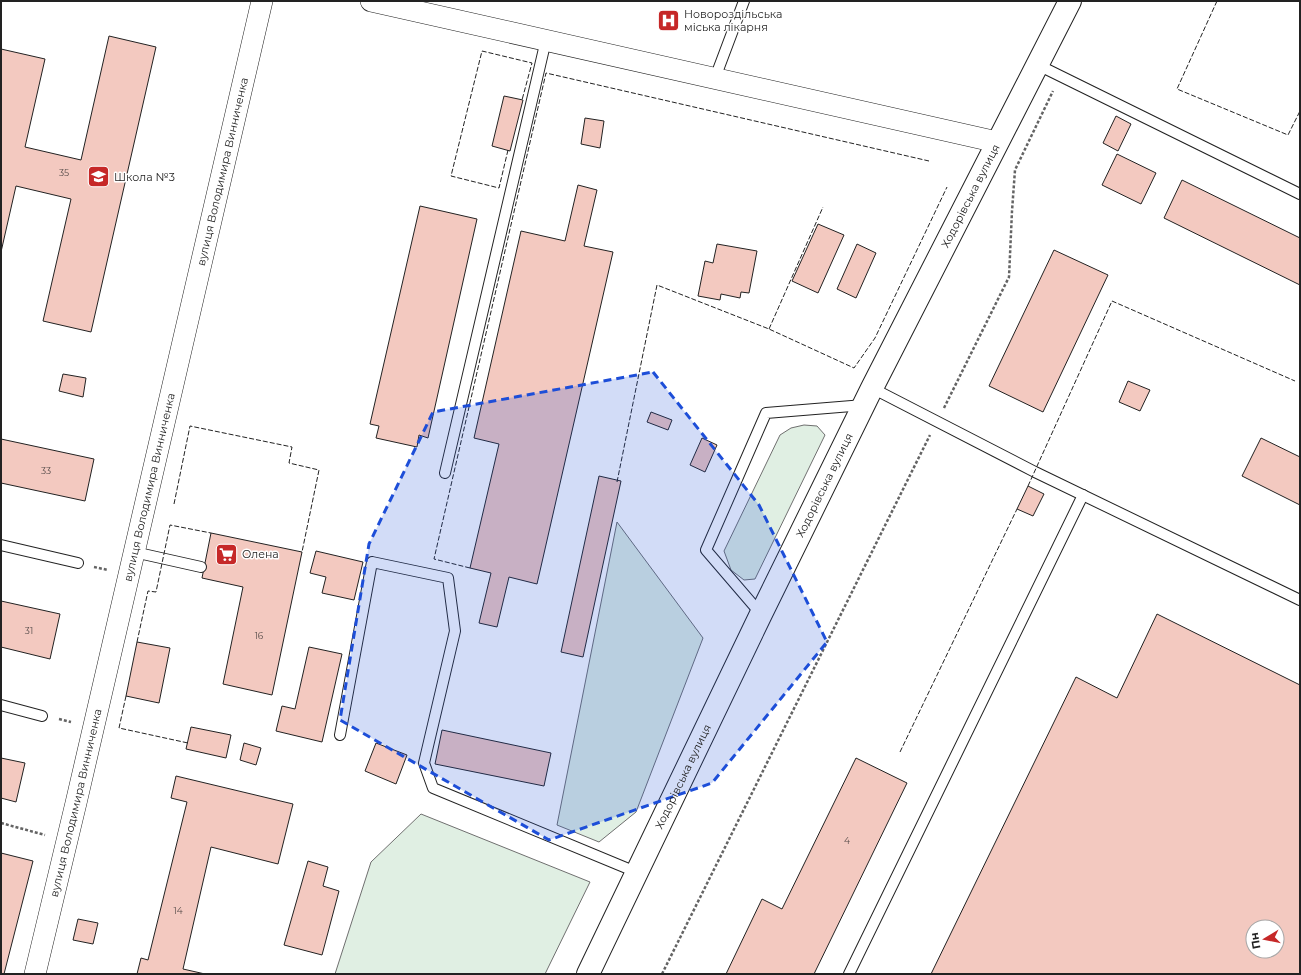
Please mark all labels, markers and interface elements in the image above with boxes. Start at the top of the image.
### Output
hospital icon: Новороздільська міська лікарня [656,7,682,33]
place label: Новороздільська міська лікарня [684,7,783,34]
street label: вулиця Володимира Винниченка [194,76,251,267]
street label: Ходорівська вулиця [938,142,1003,250]
school or university icon: Школа №3 [86,164,112,190]
house number: 35 [59,167,69,178]
place label: Школа №3 [114,170,175,184]
street label: вулиця Володимира Винниченка [121,392,178,583]
street label: Ходорівська вулиця [793,431,856,540]
house number: 33 [41,465,51,476]
supermarket icon: Олена [214,541,240,567]
place label: Олена [242,547,279,561]
house number: 31 [25,625,33,636]
house number: 16 [255,630,264,641]
street label: вулиця Володимира Винниченка [47,707,105,898]
street label: Ходорівська вулиця [652,722,714,831]
house number: 4 [844,835,850,846]
house number: 14 [173,905,183,916]
north arrow [1245,919,1285,959]
text: Пн [1247,931,1263,950]

